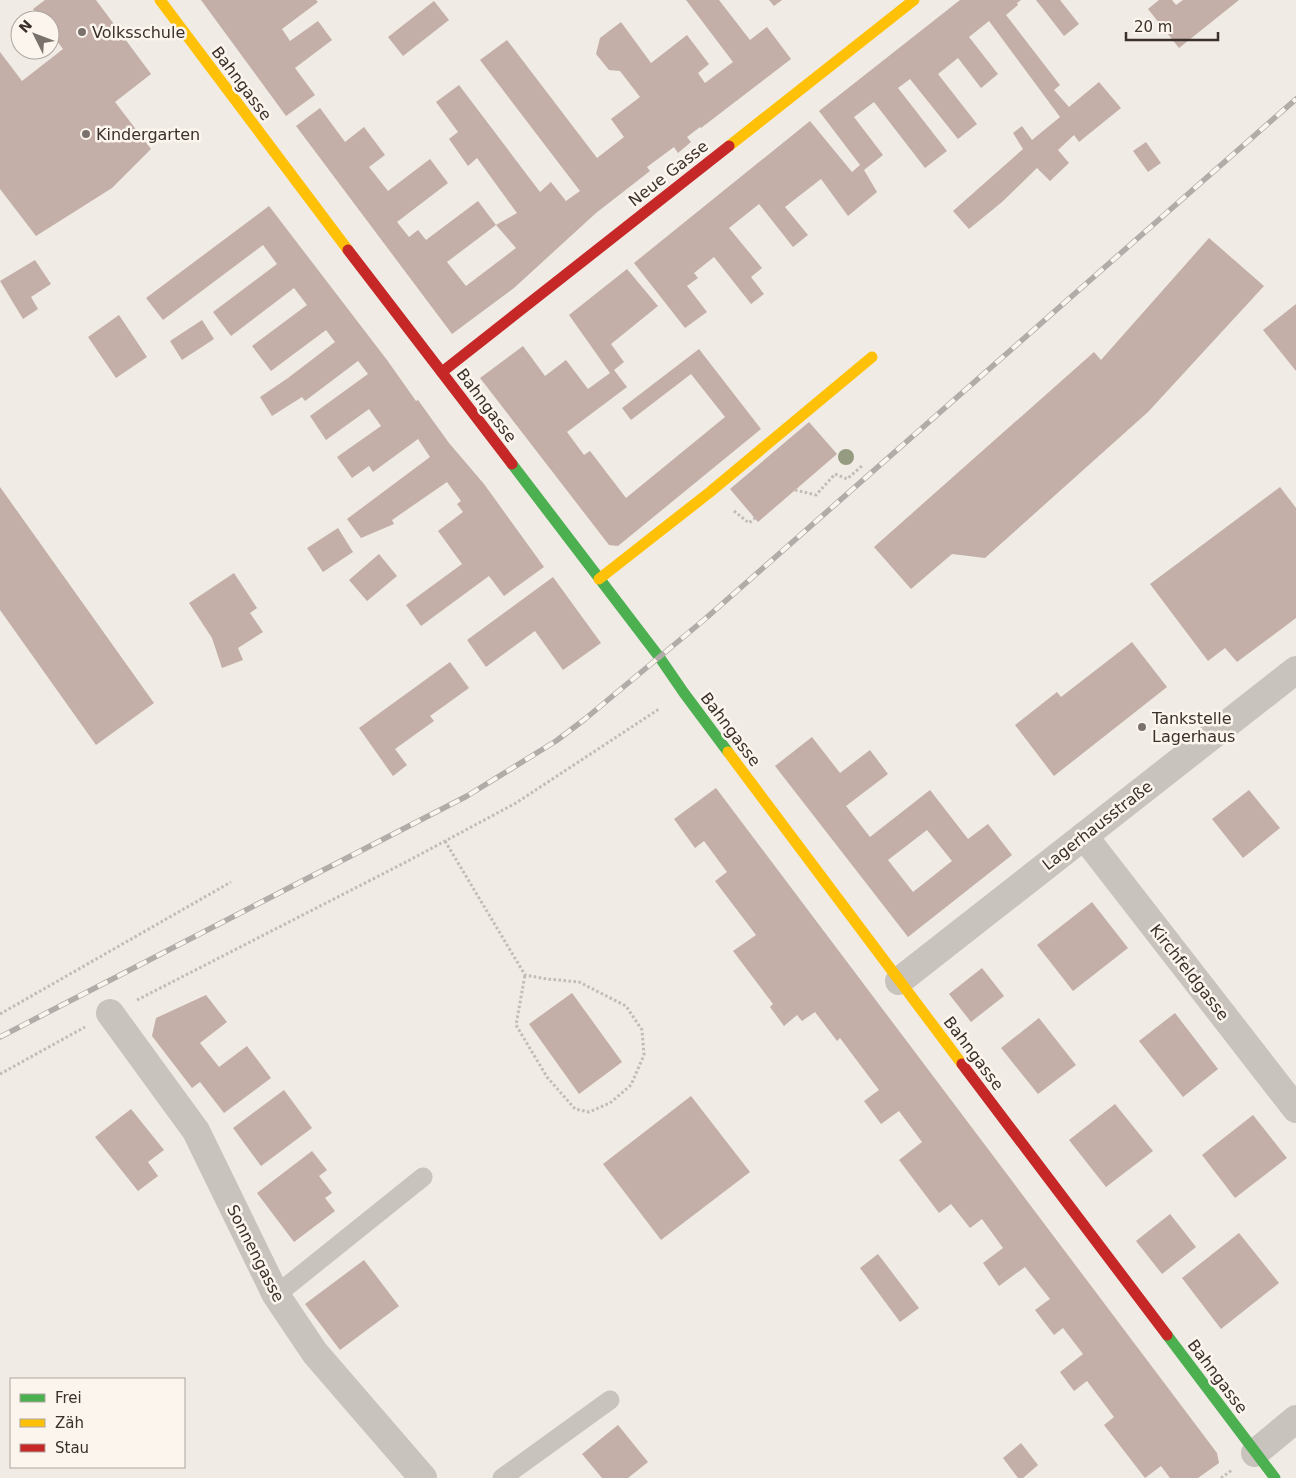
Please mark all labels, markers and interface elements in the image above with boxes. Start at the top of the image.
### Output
north arrow [10,10,60,60]
scale bar [1126,10,1218,42]
text: N [15,17,35,36]
text: 20 m [1134,18,1172,36]
place label: Volksschule [92,23,185,42]
marker: Volksschule [76,26,88,38]
street label: Bahngasse [208,43,276,124]
place label: Kindergarten [96,125,200,144]
marker: Kindergarten [80,128,92,140]
street label: Neue Gasse [625,136,712,210]
street label: Bahngasse [453,365,521,446]
street label: Bahngasse [697,689,765,770]
place label: Tankstelle Lagerhaus [1151,709,1235,746]
marker: Tankstelle Lagerhaus [1136,721,1148,733]
street label: Lagerhausstraße [1039,777,1156,874]
street label: Kirchfeldgasse [1146,920,1233,1024]
street label: Bahngasse [940,1013,1008,1094]
street label: Sonnengasse [223,1201,288,1305]
street label: Bahngasse [1184,1336,1252,1417]
legend [10,1378,185,1468]
text: Frei [55,1389,82,1407]
text: Zäh [55,1414,84,1432]
text: Stau [55,1439,89,1457]

